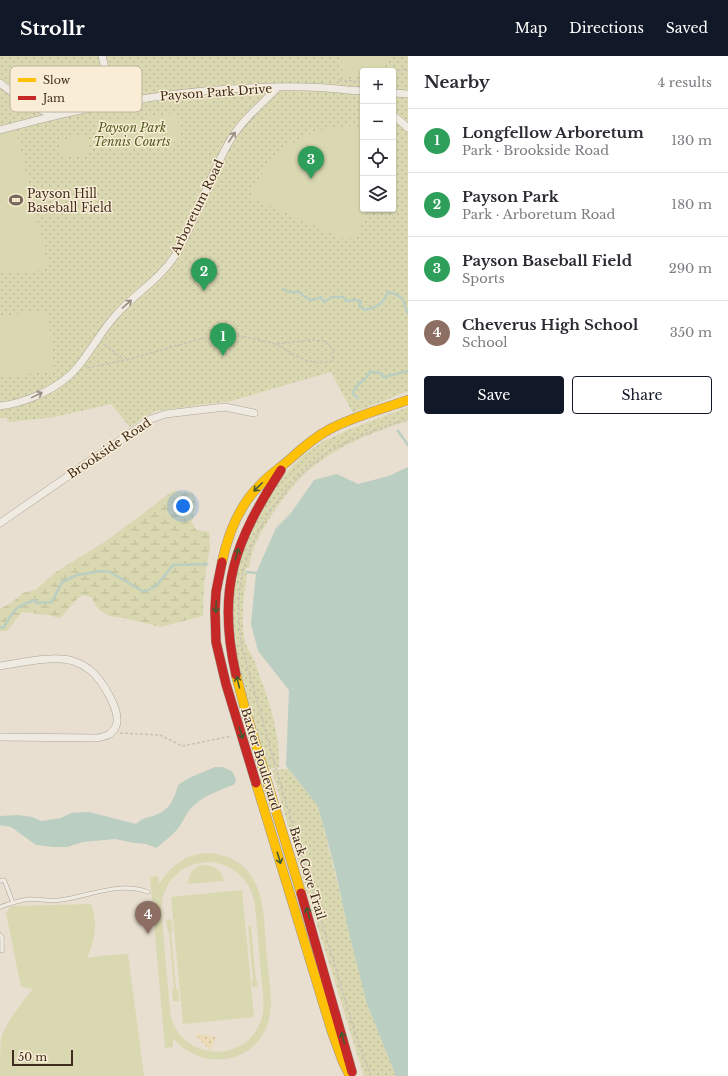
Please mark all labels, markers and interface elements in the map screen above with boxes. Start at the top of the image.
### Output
text: Strollr [20,17,85,40]
text: Map [515,19,547,37]
text: Directions [569,19,644,37]
text: Saved [666,19,708,37]
legend [10,66,142,112]
map controls [360,68,396,212]
button: + [360,68,396,104]
text: Nearby [424,72,490,93]
text: Slow [43,73,71,87]
text: 4 results [658,74,712,91]
street label: Payson Park Drive [159,81,273,103]
text: Jam [41,91,65,105]
button: − [360,104,396,140]
park label: Payson Park Tennis Courts [93,120,171,149]
text: Longfellow Arboretum [462,123,644,142]
one-way arrow [228,132,236,143]
text: 1 [434,132,440,149]
text: 130 m [671,132,712,149]
button: locate [360,140,396,176]
text: Park · Brookside Road [462,142,609,159]
pin: 3 [298,146,324,179]
street label: Arboretum Road [167,157,227,258]
button: layers [360,176,396,212]
place label: Payson Hill Baseball Field [27,186,112,215]
text: Payson Park [462,187,559,206]
sports icon: Payson Hill Baseball Field [8,192,24,208]
text: 2 [433,196,441,213]
text: 180 m [671,196,712,213]
text: Park · Arboretum Road [462,206,615,223]
text: Payson Baseball Field [462,251,632,270]
pin: 2 [191,258,217,291]
text: 3 [433,260,441,277]
text: 290 m [669,260,712,277]
text: Sports [462,270,505,287]
one-way arrow [122,299,132,309]
text: Cheverus High School [462,315,638,334]
pin: 1 [210,323,236,356]
text: 4 [433,324,441,341]
text: 350 m [670,324,712,341]
text: School [462,334,508,351]
button: Save [424,376,564,414]
button: Share [572,376,712,414]
one-way arrow [31,391,43,398]
street label: Brookside Road [64,414,154,482]
one-way arrow [253,482,263,492]
your location [173,496,193,516]
one-way arrow [234,547,241,560]
one-way arrow [212,600,219,613]
one-way arrow [234,675,241,688]
street label: Baxter Boulevard [238,706,284,812]
one-way arrow [238,727,245,740]
street label: Back Cove Trail [287,825,329,921]
one-way arrow [276,851,283,864]
pin: 4 [135,901,161,934]
one-way arrow [304,907,311,920]
one-way arrow [339,1032,346,1045]
scale bar [12,1048,73,1067]
text: 50 m [18,1050,47,1064]

